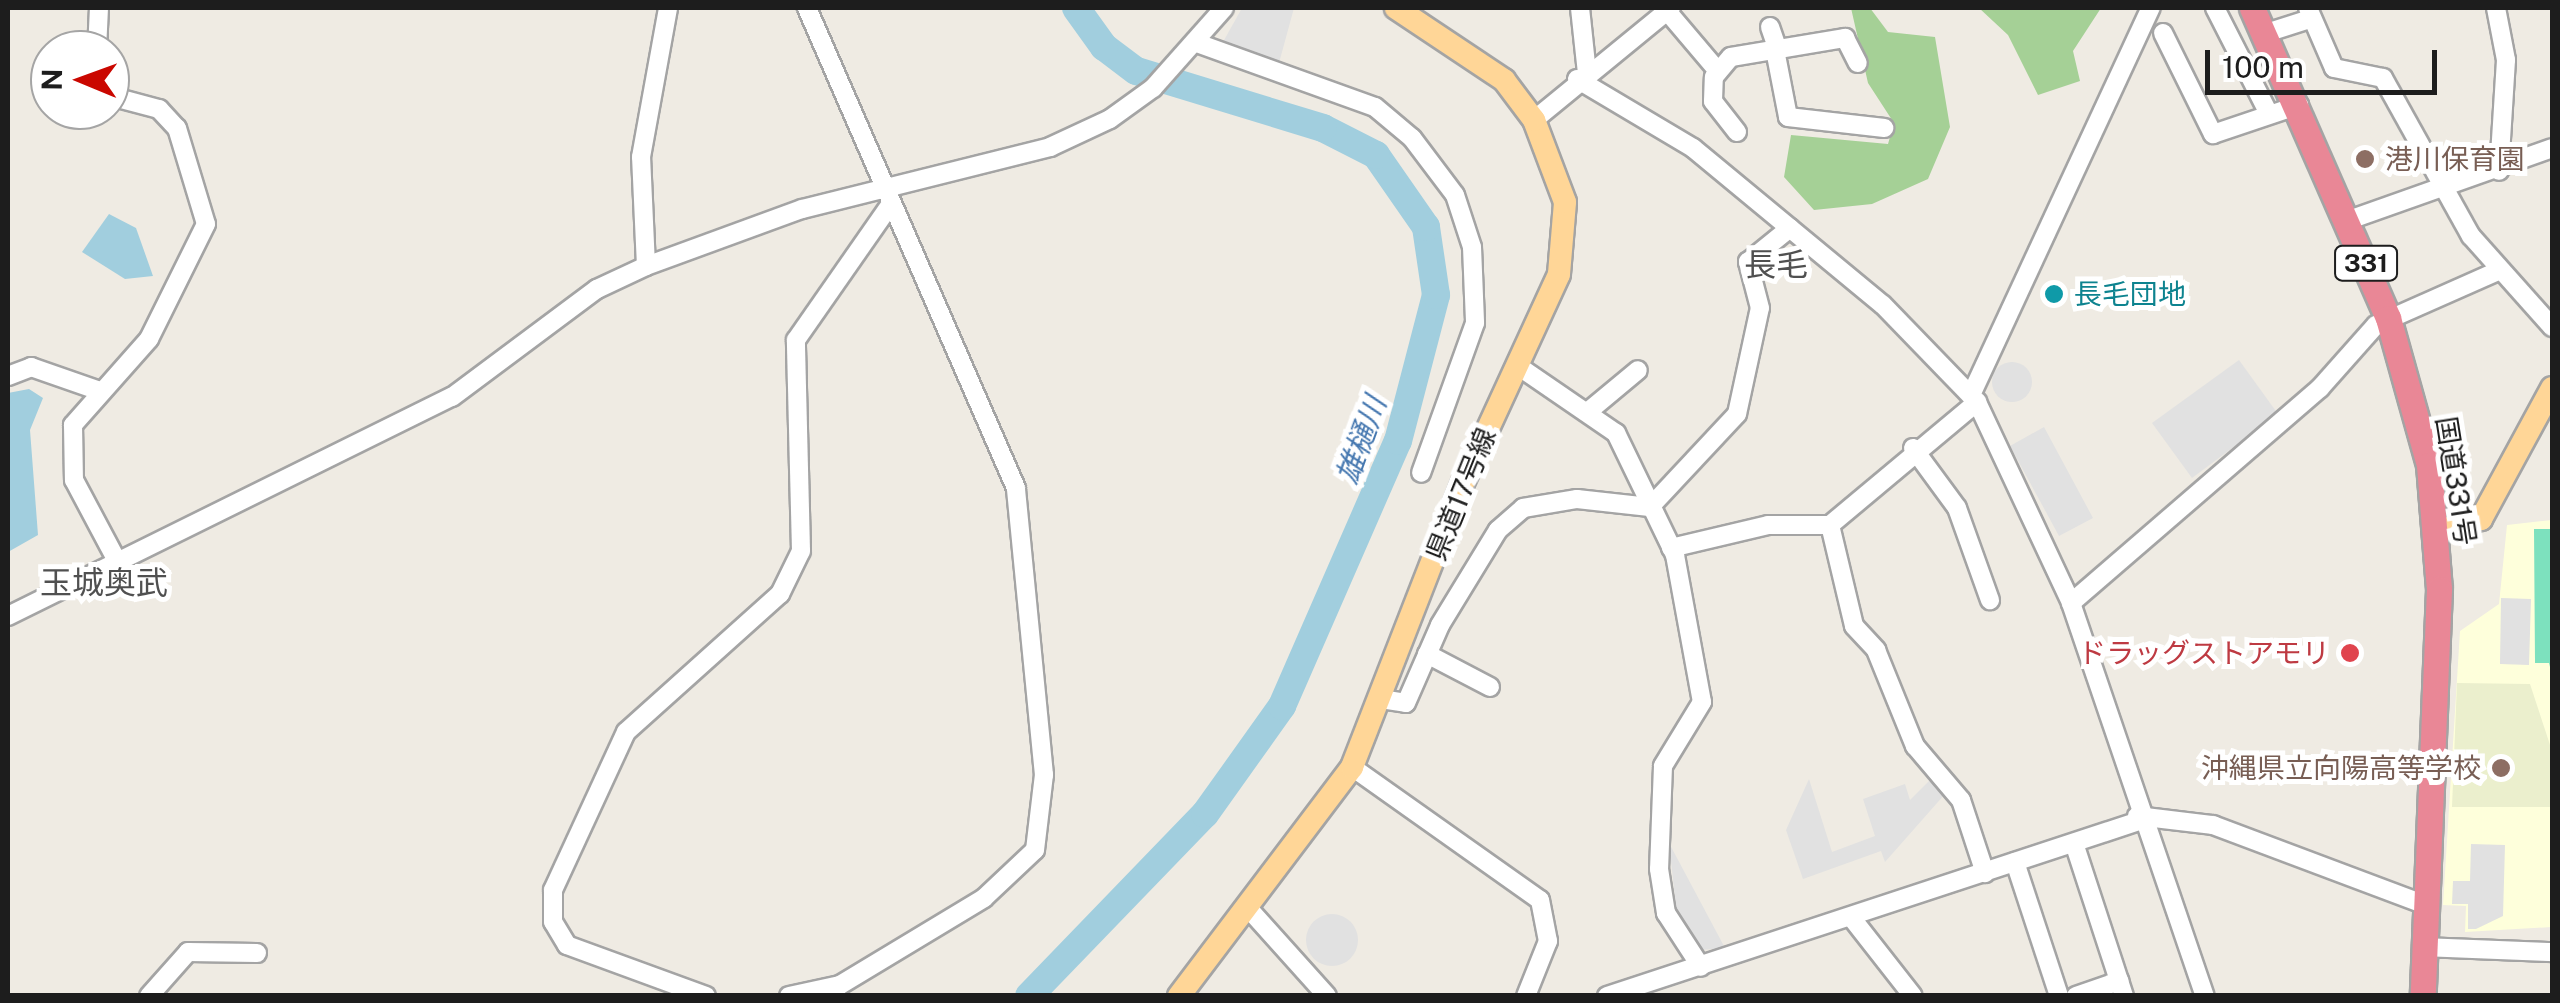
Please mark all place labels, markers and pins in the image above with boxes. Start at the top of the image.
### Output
place label: 港川保育園 [2385,142,2525,176]
marker: 港川保育園 [2354,148,2376,170]
place label: 長毛団地 [2074,277,2186,311]
marker: 長毛団地 [2043,283,2065,305]
place label: ドラッグストアモリ [2078,636,2330,670]
marker: ドラッグストアモリ [2339,642,2361,664]
place label: 沖縄県立向陽高等学校 [2201,751,2481,785]
marker: 沖縄県立向陽高等学校 [2490,757,2512,779]

